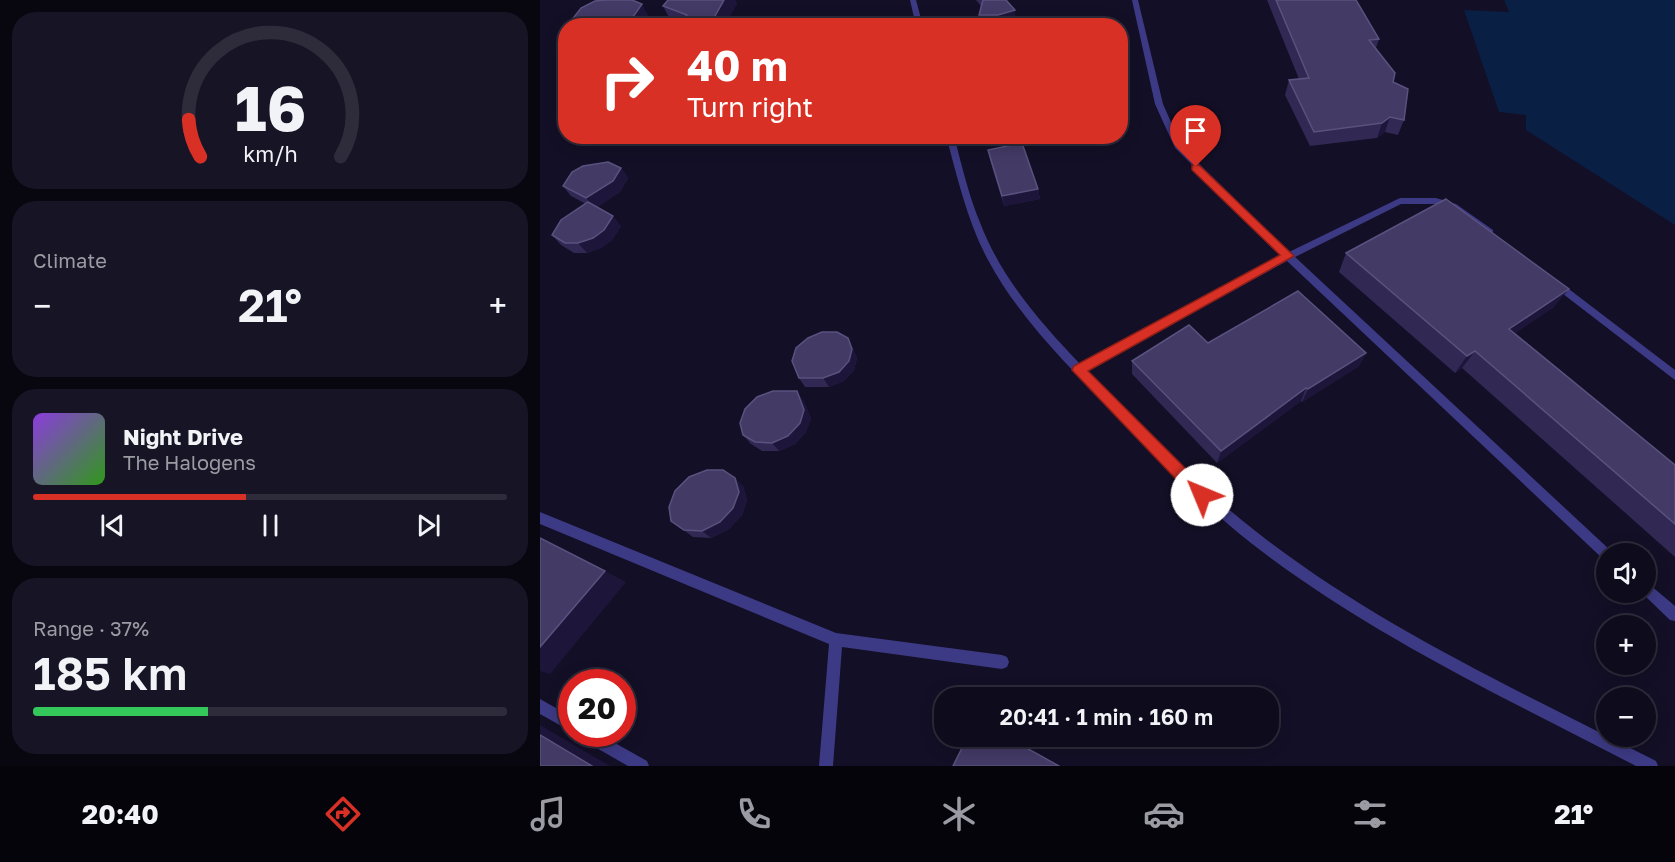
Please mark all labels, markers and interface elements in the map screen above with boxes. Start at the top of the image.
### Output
text: 40 m [687,40,788,90]
icon: right [588,42,666,120]
text: 16 [234,70,306,145]
text: Turn right [687,91,813,123]
pin [1170,105,1221,167]
icon: arrive [1179,114,1212,147]
text: km/h [243,142,297,168]
text: Climate [33,248,107,272]
text: 21° [238,278,302,332]
text: − [33,286,51,325]
text: + [489,286,507,325]
text: Night Drive [123,423,243,450]
text: The Halogens [123,450,256,474]
position arrow [1170,463,1234,527]
icon: previous [96,509,129,542]
icon: pause [254,509,287,542]
icon: next [412,509,445,542]
map controls [1596,543,1656,747]
button: sound [1596,543,1656,603]
button: + [1596,615,1656,675]
text: Range · 37% [33,616,149,640]
text: 185 km [33,646,187,700]
speed limit sign: 20 [558,669,636,747]
button: − [1596,687,1656,747]
text: 20:41 · 1 min · 160 m [1000,703,1213,730]
icon: directions [322,793,364,835]
icon: music [527,793,569,835]
icon: phone [733,793,775,835]
icon: climate [938,793,980,835]
icon: car [1143,793,1185,835]
icon: filters [1349,793,1391,835]
text: 20:40 [82,798,159,830]
text: 21° [1554,798,1593,830]

